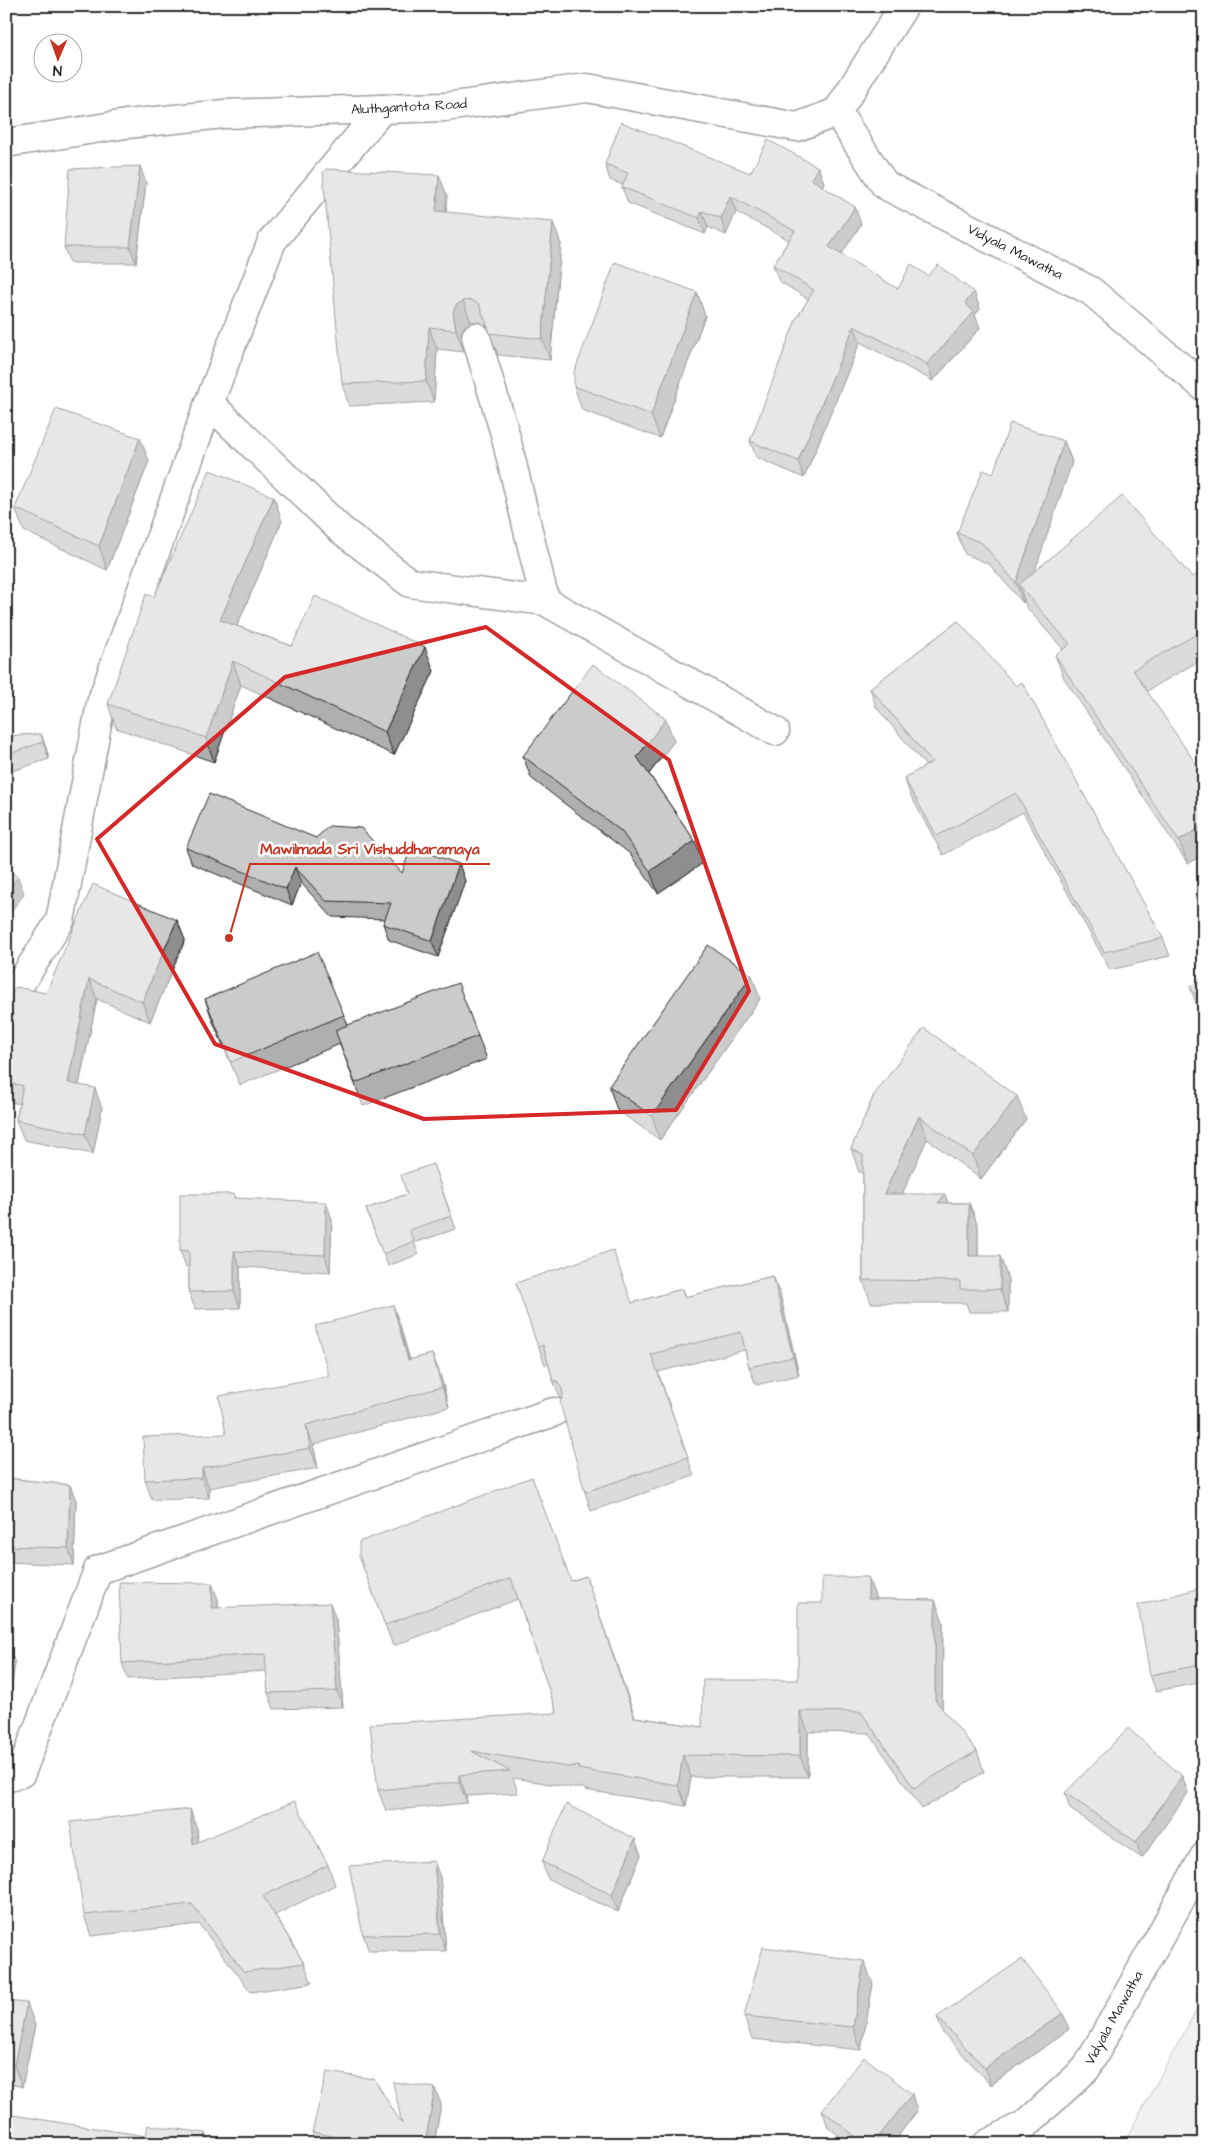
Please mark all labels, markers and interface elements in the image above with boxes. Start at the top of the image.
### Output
north arrow [32,32,82,82]
text: N [53,60,62,80]
street label: Aluthgantota Road [350,94,468,120]
street label: Vidyala Mawatha [964,219,1066,285]
callout: Mawilmada Sri Vishuddharamaya [250,834,490,864]
text: Mawilmada Sri Vishuddharamaya [260,839,480,861]
street label: Vidyala Mawatha [1080,1967,1148,2069]

